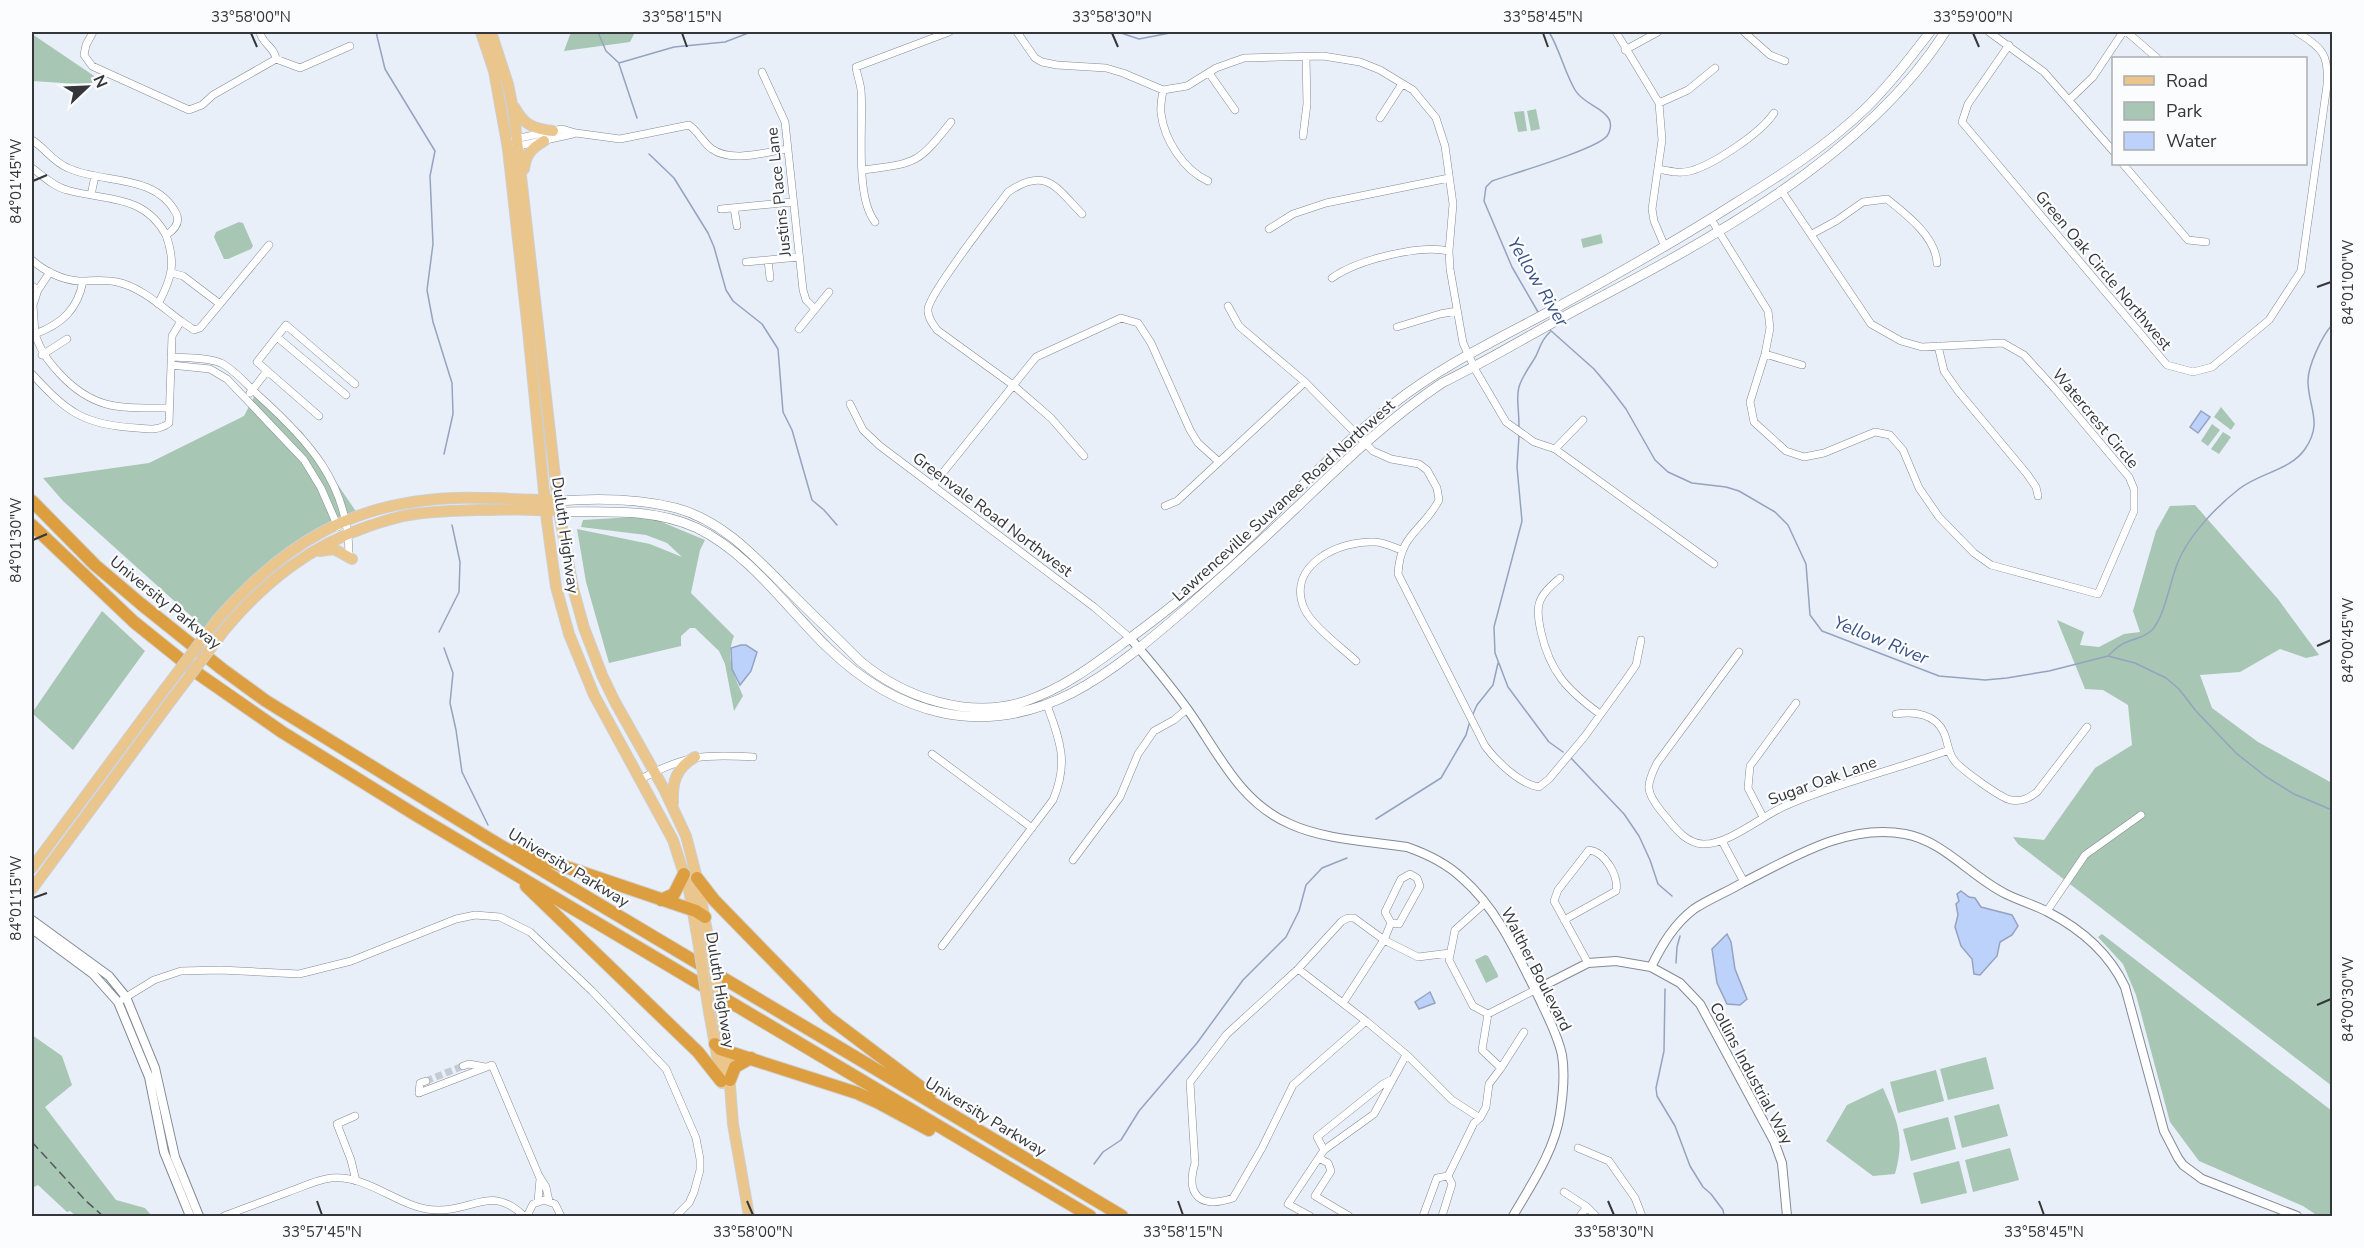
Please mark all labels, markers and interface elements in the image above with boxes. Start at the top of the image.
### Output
text: 33°58'00"N [211,7,291,27]
text: 33°58'15"N [642,7,722,27]
text: 33°58'30"N [1072,7,1152,27]
text: 33°58'45"N [1503,7,1583,27]
text: 33°59'00"N [1933,7,2013,27]
north arrow [57,57,117,117]
legend [2112,57,2307,165]
text: Road [2166,69,2208,93]
text: N [87,72,112,91]
text: Park [2166,99,2203,123]
street label: Justins Place Lane [761,126,797,259]
text: Water [2166,129,2217,153]
text: 84°01'45"W [6,138,26,224]
street label: Green Oak Circle Northwest [2030,186,2177,355]
water label: Yellow River [1502,233,1574,332]
text: 84°01'00"W [2338,239,2358,325]
street label: Watercrest Circle [2047,364,2144,473]
street label: Lawrenceville Suwanee Road Northwest [1168,395,1400,607]
street label: Greenvale Road Northwest [908,447,1077,583]
street label: Duluth Highway [546,475,584,596]
text: 84°01'30"W [6,497,26,583]
street label: University Parkway [105,551,226,655]
text: 84°00'45"W [2338,597,2358,683]
water label: Yellow River [1830,610,1933,670]
street label: Sugar Oak Lane [1765,751,1880,811]
street label: University Parkway [504,823,634,913]
text: 84°01'15"W [6,855,26,941]
street label: Walther Boulevard [1495,904,1577,1035]
street label: Duluth Highway [700,930,740,1051]
text: 84°00'30"W [2338,956,2358,1042]
street label: Collins Industrial Way [1704,999,1798,1149]
street label: University Parkway [921,1072,1051,1162]
text: 33°57'45"N [282,1222,362,1242]
text: 33°58'00"N [713,1222,793,1242]
text: 33°58'15"N [1143,1222,1223,1242]
text: 33°58'30"N [1574,1222,1654,1242]
text: 33°58'45"N [2004,1222,2084,1242]

